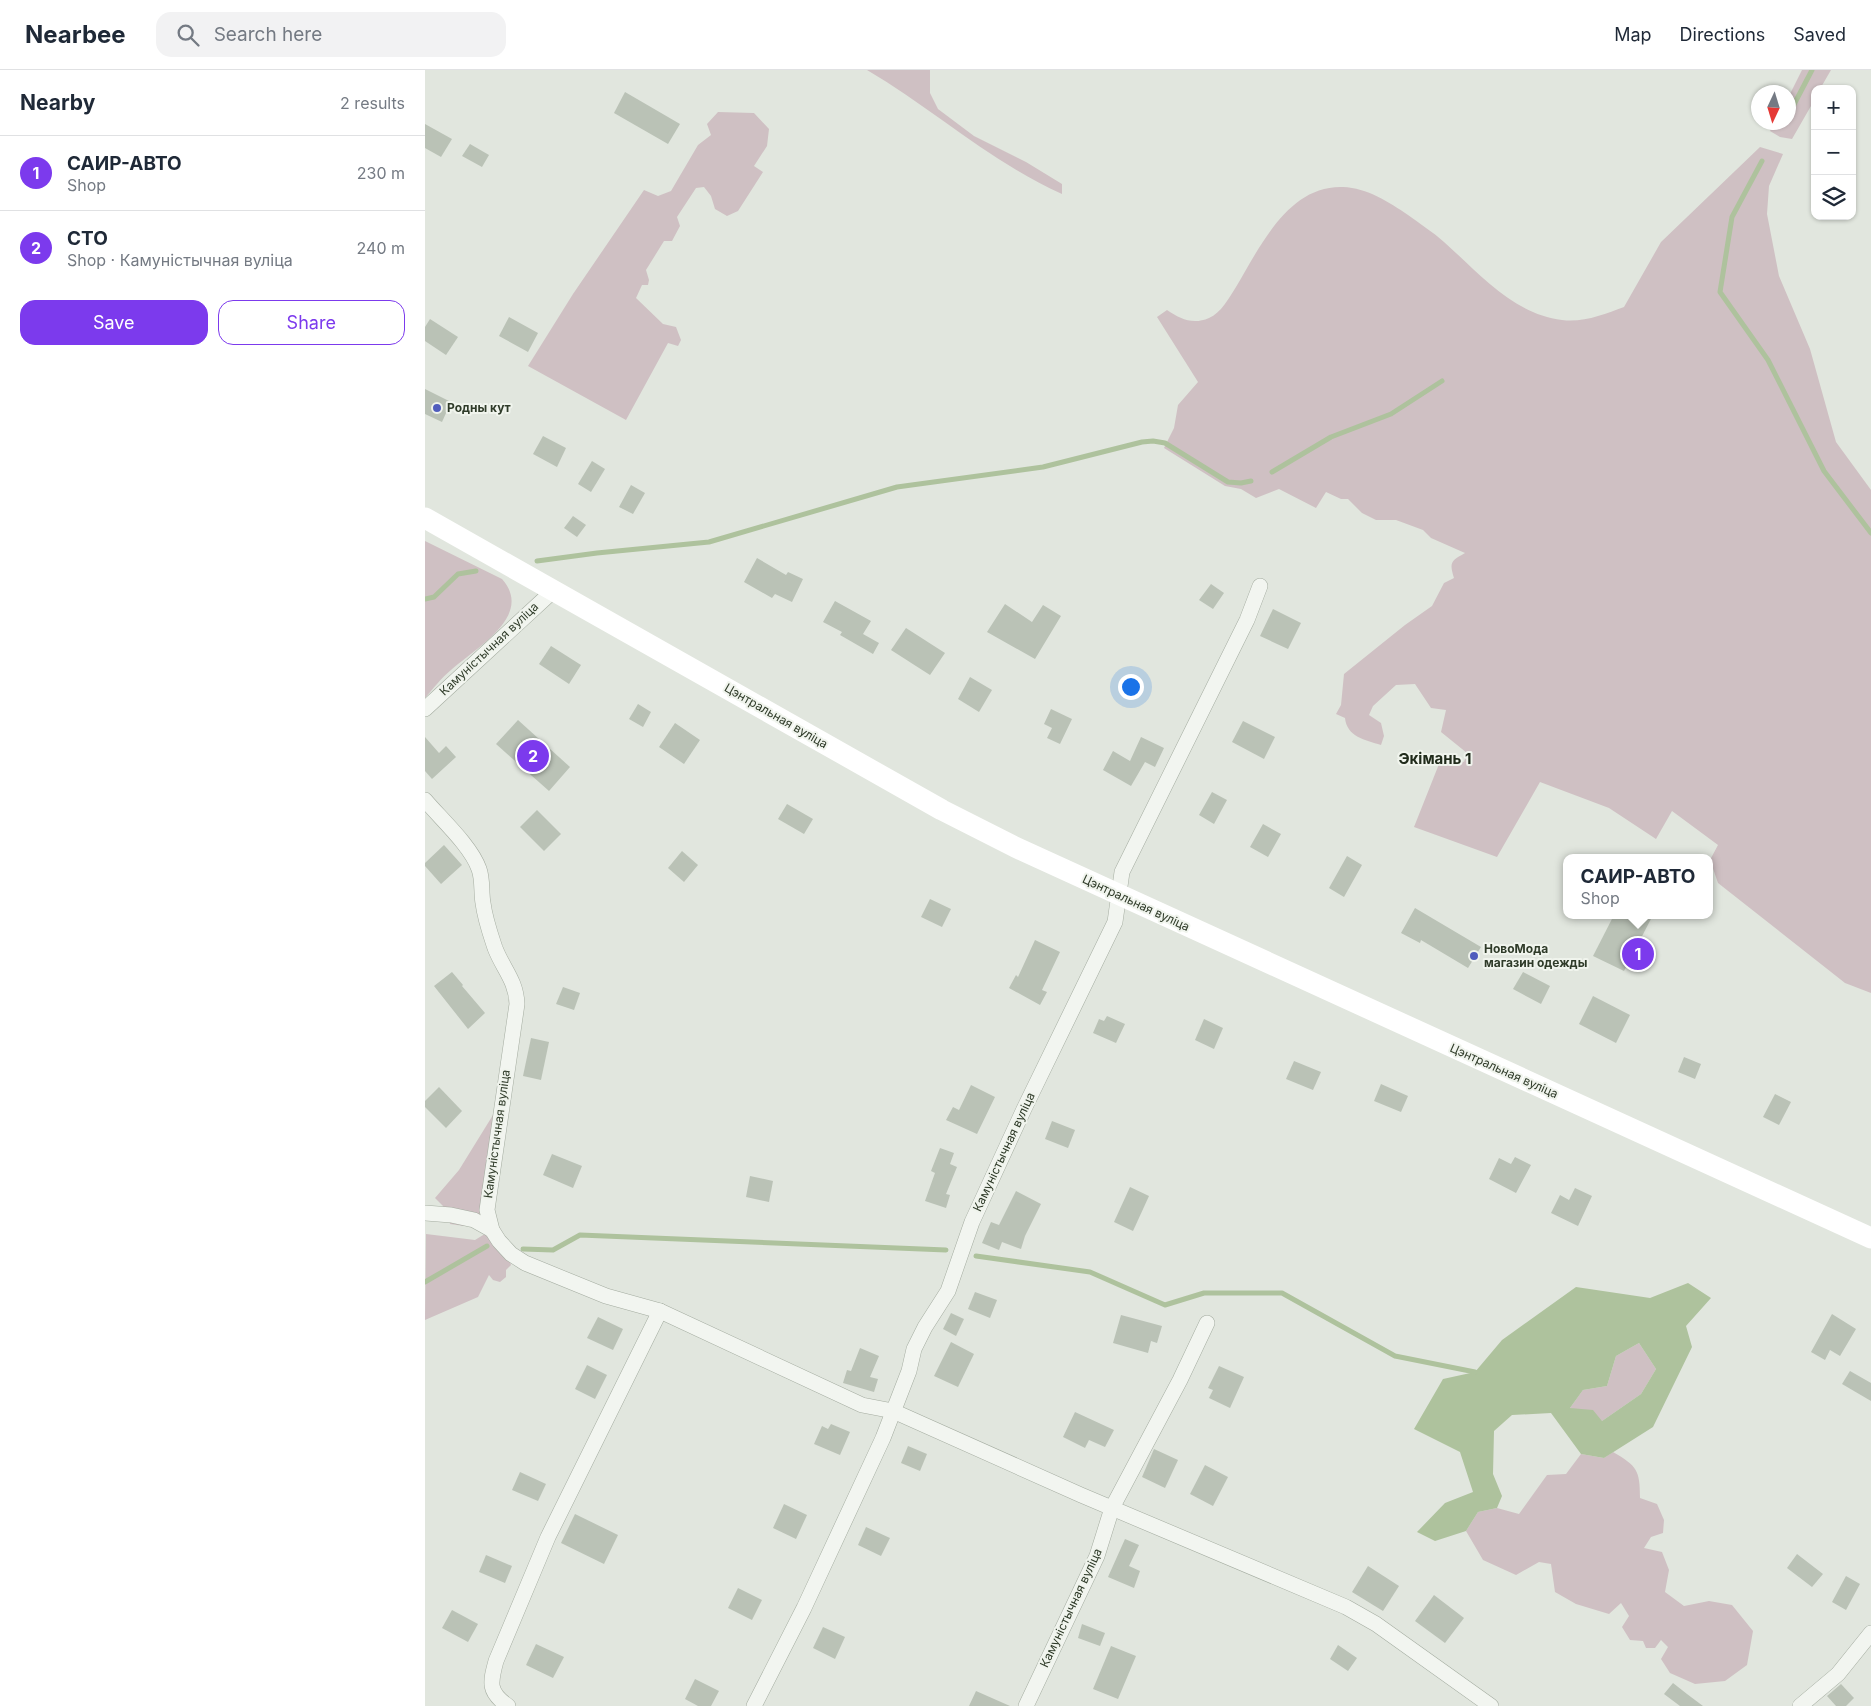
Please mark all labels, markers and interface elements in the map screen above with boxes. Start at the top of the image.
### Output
search box [156,12,506,57]
text: Nearbee [25,20,126,49]
icon: search [174,21,202,49]
text: Search here [214,23,322,46]
text: Map [1614,24,1652,45]
text: Directions [1680,24,1765,45]
text: Saved [1793,24,1846,45]
north arrow [1751,85,1796,130]
map controls [1811,85,1856,220]
button: + [1811,85,1856,130]
text: Nearby [20,90,95,115]
text: 2 results [340,93,405,113]
button: − [1811,130,1856,175]
text: САИР-АВТО [67,152,182,175]
text: 1 [33,163,39,183]
text: 230 m [357,163,405,183]
text: Shop [67,175,106,195]
button: layers [1811,175,1856,220]
text: СТО [67,227,108,250]
text: 2 [31,238,41,258]
text: 240 m [357,238,405,258]
text: Shop · Камуністычная вуліца [67,250,293,270]
button: Save [20,300,208,345]
button: Share [218,300,405,345]
place label: Родны кут [447,400,511,415]
marker: Родны кут [431,402,443,414]
street label: Камуністычная вуліца [436,599,541,698]
your location [1118,674,1144,700]
street label: Цэнтральная вуліца [722,680,831,751]
pin: 2 [517,737,549,775]
district label: Экімань 1 [1398,749,1472,768]
popup [1563,854,1713,919]
text: САИР-АВТО [1581,865,1695,888]
street label: Цэнтральная вуліца [1080,871,1192,934]
text: Shop [1581,888,1620,908]
pin: 1 [1622,935,1654,973]
place label: НовоМода магазин одежды [1484,941,1587,970]
marker: НовоМода магазин одежды [1468,950,1480,962]
street label: Цэнтральная вуліца [1448,1040,1561,1101]
street label: Камуністычная вуліца [480,1069,513,1199]
street label: Камуністычная вуліца [969,1090,1038,1214]
street label: Камуністычная вуліца [1036,1546,1105,1670]

